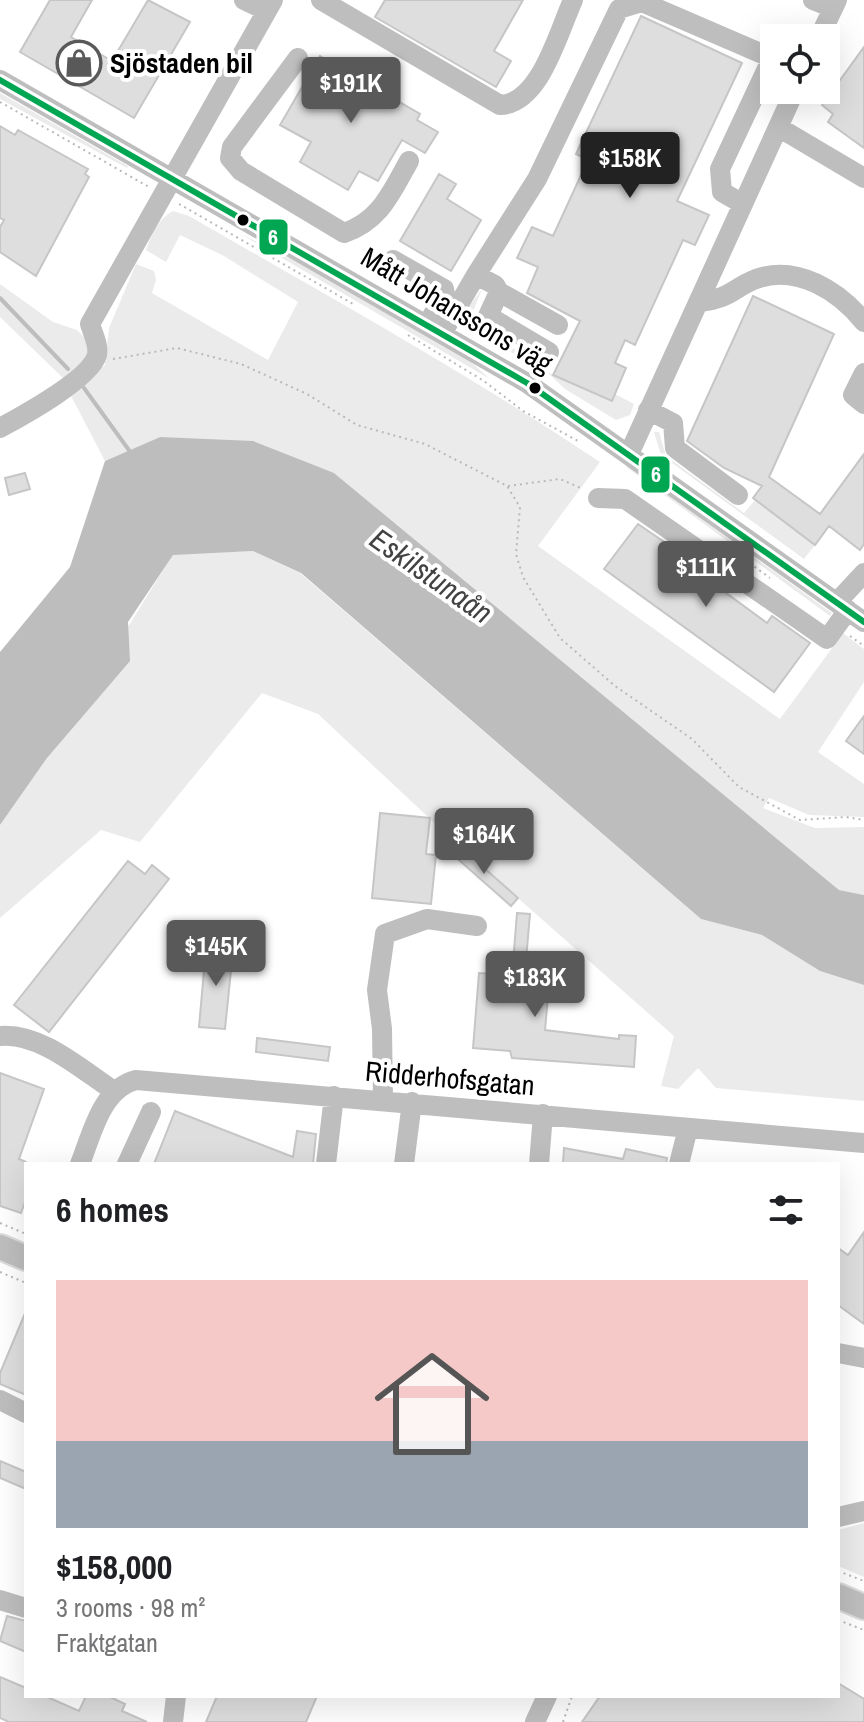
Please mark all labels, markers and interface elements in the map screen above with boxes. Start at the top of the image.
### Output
map controls [760,24,840,104]
button: locate [760,24,840,104]
shop icon: Sjöstaden bil [55,39,103,87]
place label: Sjöstaden bil [110,44,253,82]
pin: $191K [295,57,407,125]
text: $191K [320,65,382,100]
pin: $158K [574,132,686,200]
text: $158K [599,140,661,175]
unlabelled marker [235,212,251,228]
line badge: 6 [258,218,289,256]
text: 6 [268,222,278,252]
street label: Mått Johanssons väg [354,238,560,382]
unlabelled marker [527,380,543,396]
line badge: 6 [640,455,671,494]
text: 6 [651,459,661,489]
water label: Eskilstunaån [362,518,501,632]
pin: $111K [650,541,762,609]
text: $111K [676,549,736,584]
pin: $164K [428,808,540,876]
text: $164K [453,816,515,851]
pin: $145K [160,920,272,988]
text: $145K [185,928,247,963]
pin: $183K [479,951,591,1019]
text: $183K [504,959,566,994]
street label: Ridderhofsgatan [364,1052,536,1104]
text: 6 homes [56,1187,169,1233]
icon: filters [764,1188,808,1232]
icon: home [360,1332,504,1476]
text: $158,000 [56,1544,172,1590]
text: 3 rooms · 98 m² [56,1590,205,1625]
text: Fraktgatan [56,1625,158,1660]

